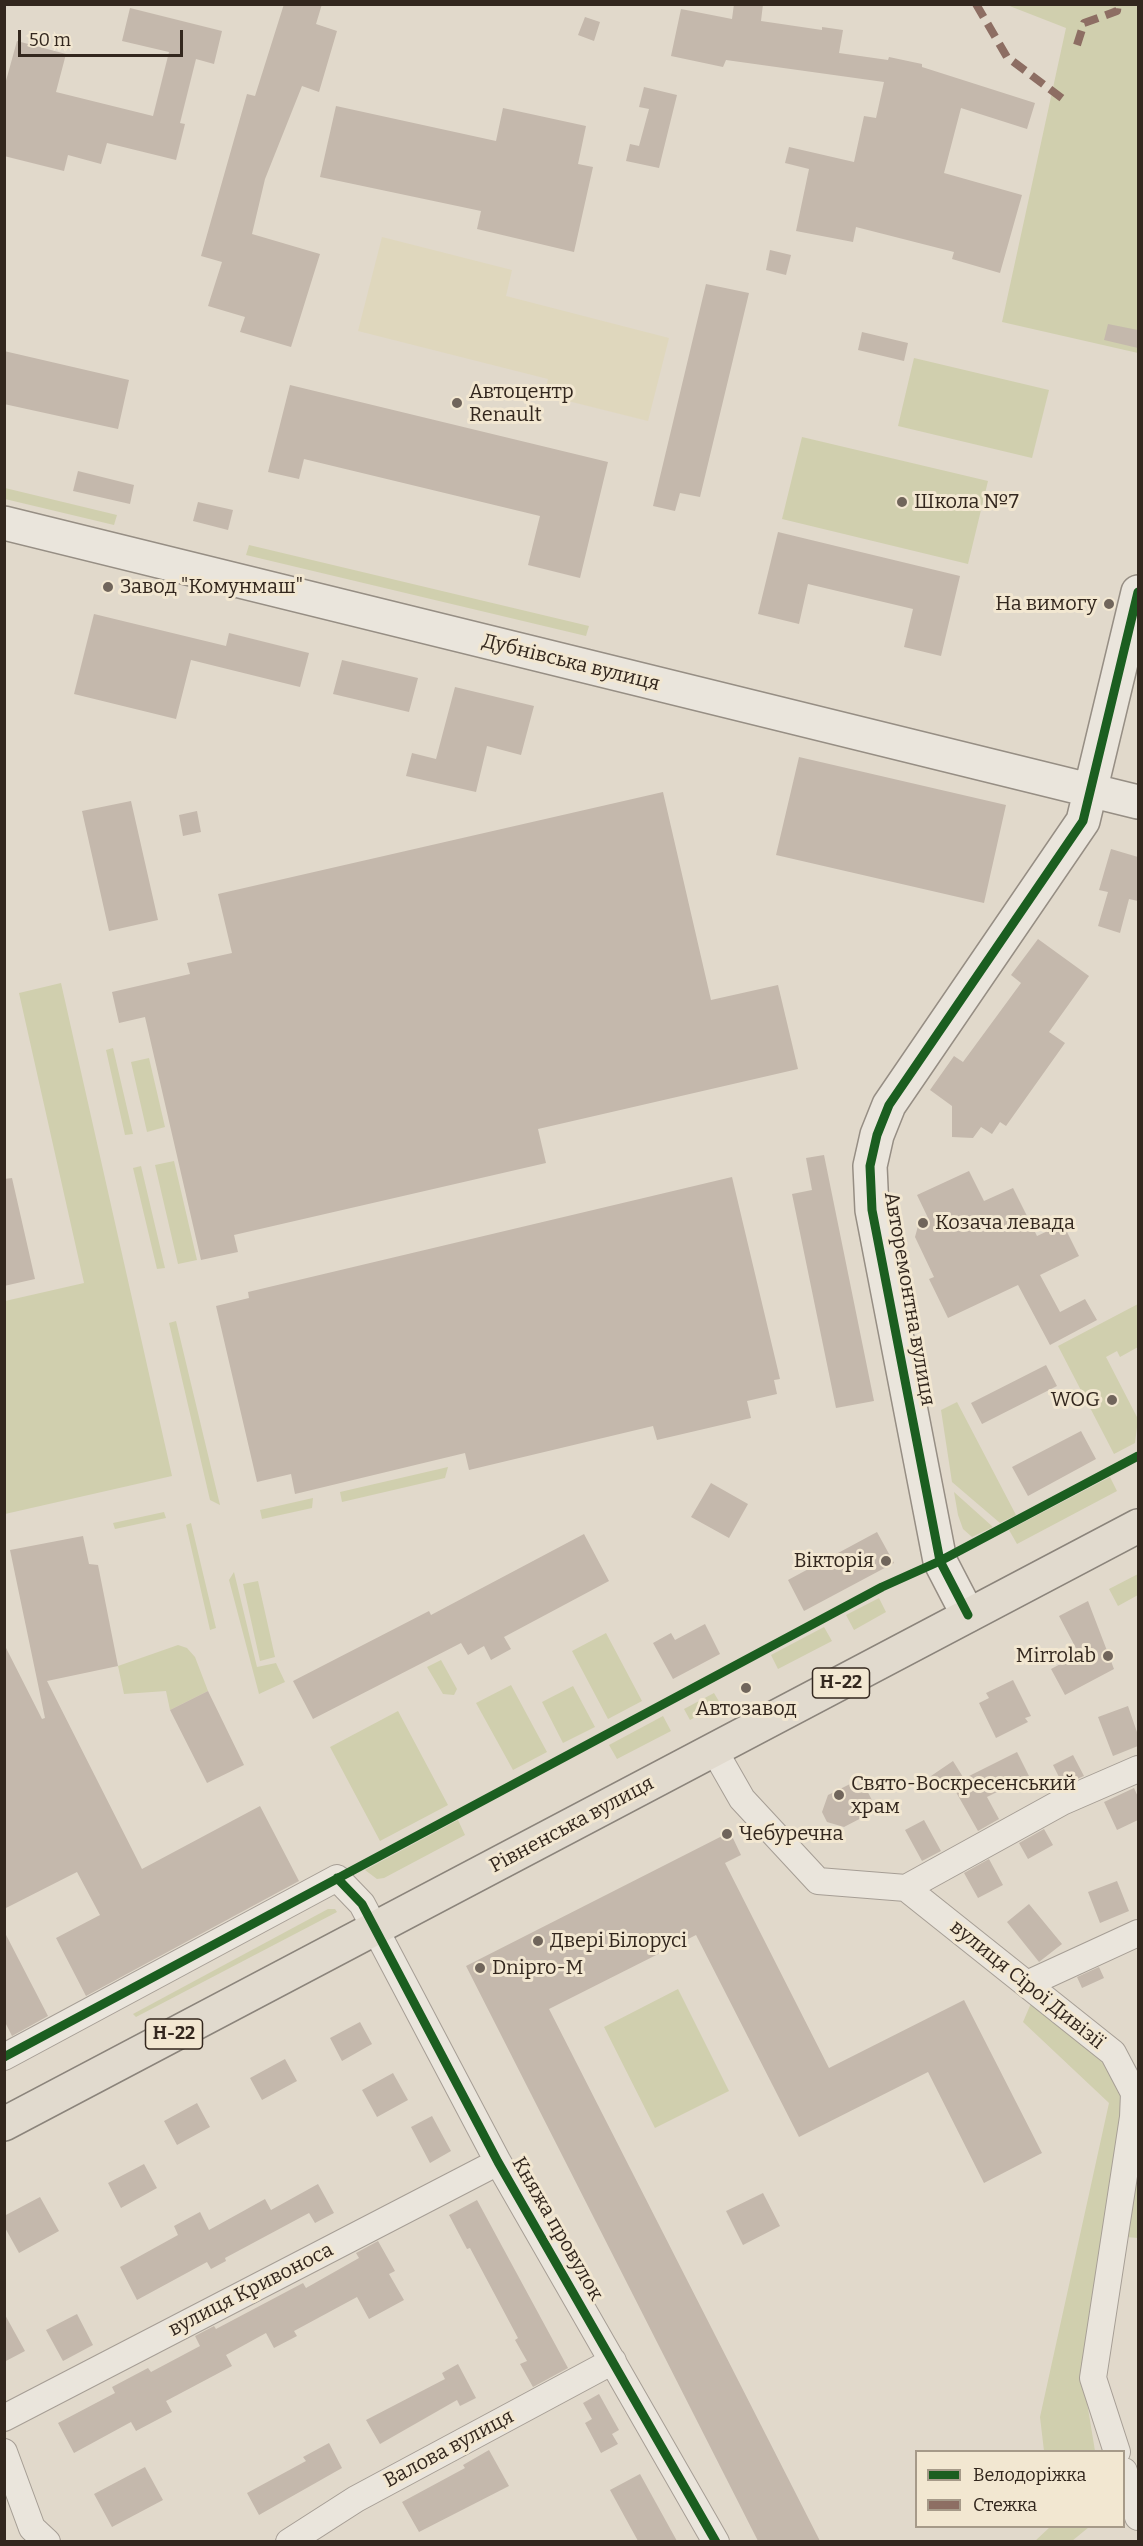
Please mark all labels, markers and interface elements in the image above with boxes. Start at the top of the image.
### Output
scale bar [21,18,186,56]
text: 50 m [29,29,71,51]
place label: Автоцентр Renault [469,380,574,427]
marker: Автоцентр Renault [450,396,464,410]
place label: Школа №7 [914,490,1019,514]
marker: Школа №7 [895,495,909,509]
place label: Завод "Комунмаш" [120,575,303,599]
marker: Завод "Комунмаш" [101,580,115,594]
place label: На вимогу [995,592,1097,616]
marker: На вимогу [1102,597,1116,611]
street label: Дубнівська вулиця [480,629,662,697]
street label: Авторемонтна вулиця [878,1190,940,1408]
place label: Козача левада [935,1211,1075,1235]
marker: Козача левада [916,1216,930,1230]
place label: WOG [1051,1388,1100,1412]
marker: WOG [1105,1393,1119,1407]
place label: Вікторія [794,1549,874,1573]
marker: Вікторія [879,1554,893,1568]
place label: Mirrolab [1016,1644,1096,1668]
marker: Mirrolab [1101,1649,1115,1663]
road number: Н-22 [812,1668,870,1698]
marker: Автозавод [739,1681,753,1695]
place label: Автозавод [695,1697,797,1721]
street label: Рівненська вулиця [486,1772,658,1878]
place label: Свято-Воскресенський храм [851,1772,1076,1819]
marker: Свято-Воскресенський храм [832,1788,846,1802]
place label: Чебуречна [739,1822,844,1846]
marker: Чебуречна [720,1827,734,1841]
street label: вулиця Сірої Дивізії [945,1915,1109,2055]
place label: Двері Білорусі [550,1929,687,1953]
marker: Двері Білорусі [531,1934,545,1948]
place label: Dnipro-M [492,1956,583,1980]
marker: Dnipro-M [473,1961,487,1975]
road number: Н-22 [146,2019,202,2049]
street label: Княжа провулок [506,2153,608,2305]
street label: вулиця Кривоноса [165,2238,337,2342]
street label: Валова вулиця [380,2405,518,2493]
legend [915,2450,1125,2528]
text: Велодоріжка [973,2464,1086,2486]
text: Стежка [973,2494,1037,2516]

